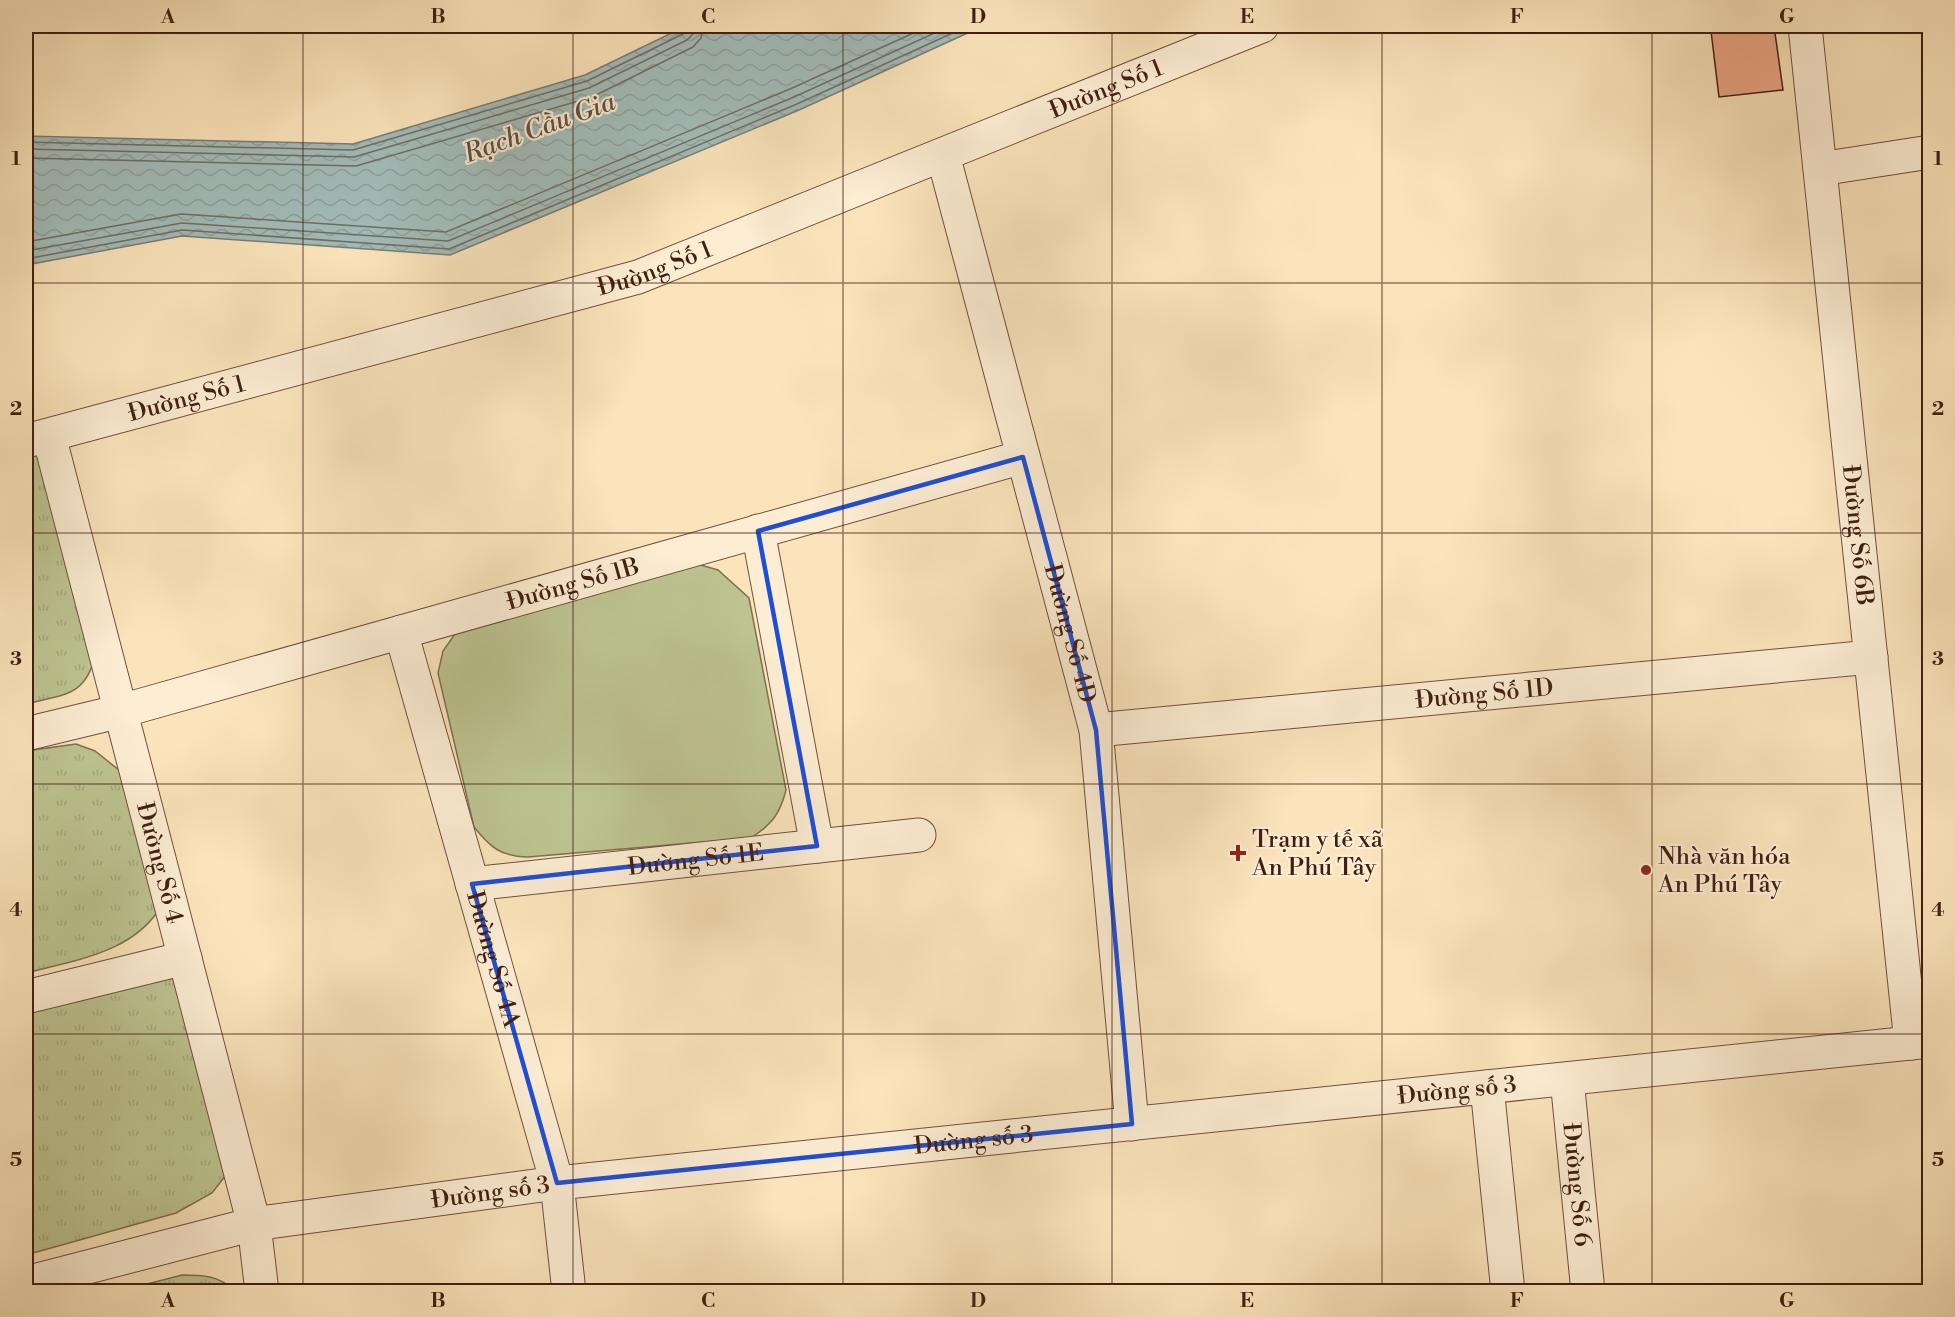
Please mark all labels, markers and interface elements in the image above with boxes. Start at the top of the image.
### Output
text: A [160,5,176,30]
text: B [430,5,446,30]
text: C [701,5,715,30]
text: D [970,5,986,30]
text: E [1240,5,1254,30]
text: F [1510,5,1524,30]
text: G [1779,5,1795,30]
street label: Đường Số 1 [1045,53,1168,126]
water label: Rạch Cầu Gia [458,86,620,171]
text: 1 [11,147,21,172]
text: 1 [1933,147,1943,172]
street label: Đường Số 1 [594,234,717,303]
street label: Đường Số 1 [125,369,249,429]
text: 2 [10,397,22,422]
text: 2 [1932,397,1944,422]
street label: Đường Số 6B [1835,464,1879,607]
street label: Đường Số 1B [503,552,643,618]
street label: Đường Số 4D [1036,561,1102,706]
text: 3 [10,647,22,672]
text: 3 [1932,647,1944,672]
street label: Đường Số 1D [1414,673,1555,716]
street label: Đường Số 4 [129,799,189,927]
place label: Trạm y tế xã An Phú Tây [1251,825,1384,883]
street label: Đường Số 1E [626,838,765,883]
place label: Nhà văn hóa An Phú Tây [1657,842,1791,900]
marker: Trạm y tế xã An Phú Tây [1229,844,1247,862]
marker: Nhà văn hóa An Phú Tây [1639,863,1653,877]
street label: Đường Số 4A [459,888,526,1032]
text: 4 [9,898,23,923]
text: 4 [1931,898,1945,923]
street label: Đường số 3 [1396,1070,1518,1112]
street label: Đường số 3 [913,1120,1035,1162]
street label: Đường Số 6 [1555,1121,1597,1248]
text: 5 [10,1148,22,1173]
text: 5 [1932,1148,1944,1173]
street label: Đường số 3 [429,1170,552,1216]
text: A [160,1289,176,1314]
text: B [430,1289,446,1314]
text: C [701,1289,715,1314]
text: D [970,1289,986,1314]
text: E [1240,1289,1254,1314]
text: F [1510,1289,1524,1314]
text: G [1779,1289,1795,1314]

